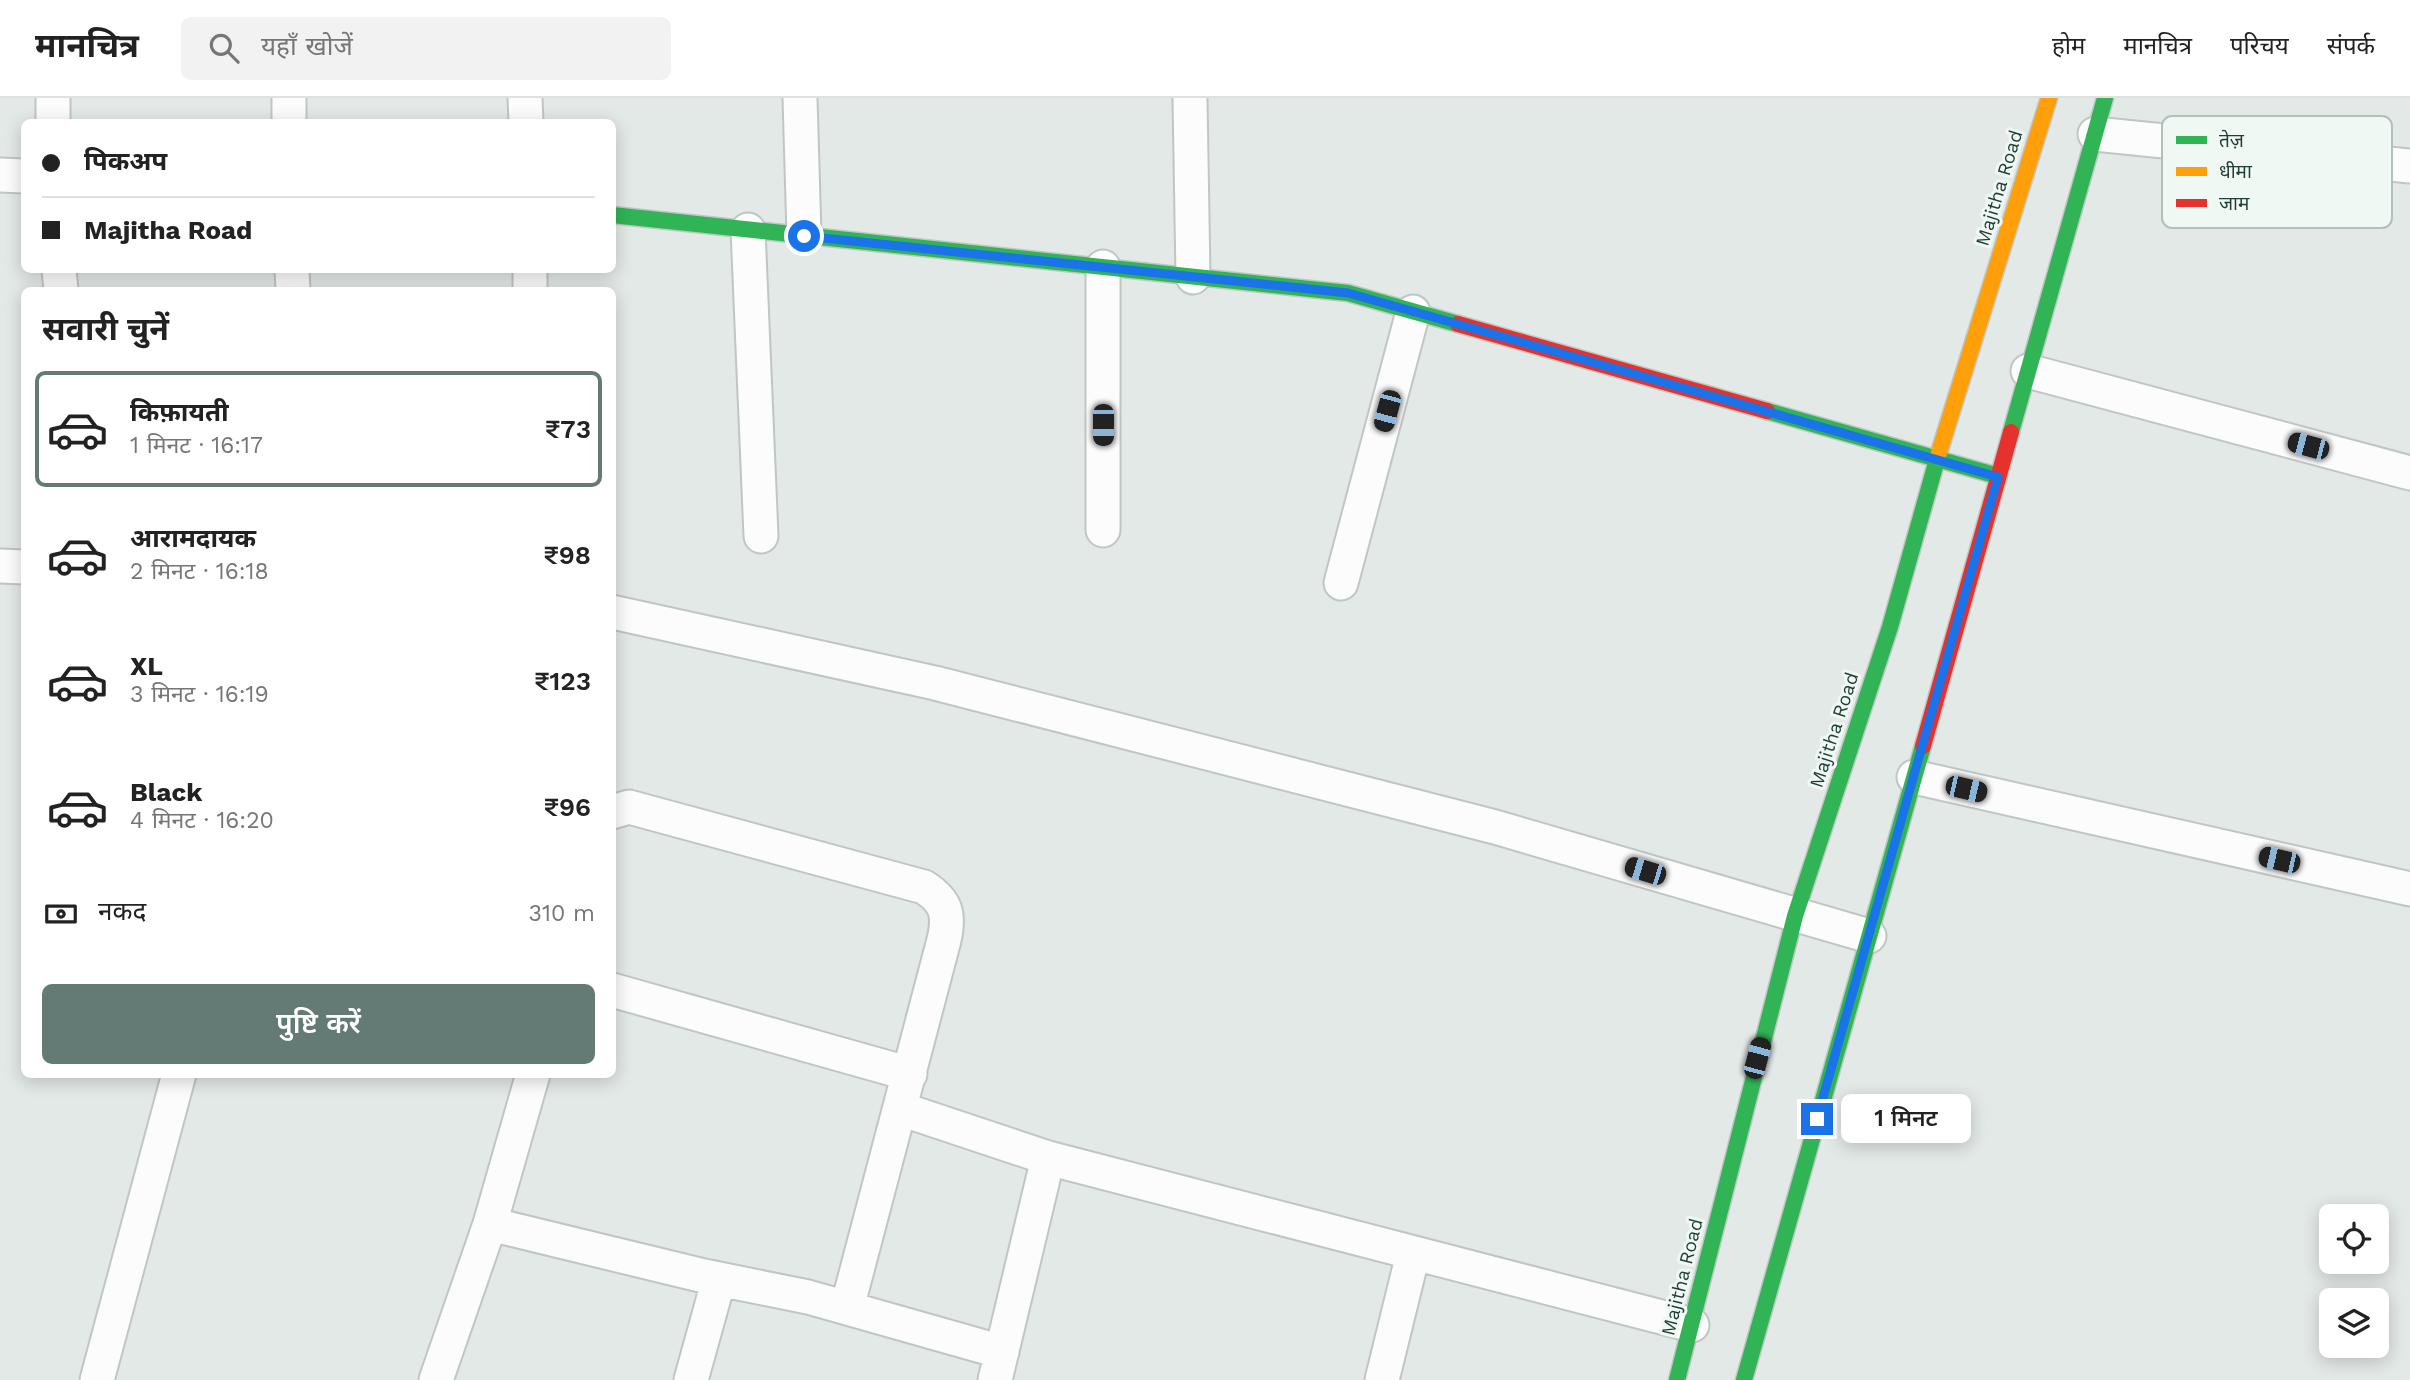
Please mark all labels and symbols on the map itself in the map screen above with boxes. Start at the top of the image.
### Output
legend [2162,116,2392,228]
street label: Majitha Road [1970,127,2028,249]
text: तेज़ [2219,129,2245,152]
text: धीमा [2219,160,2253,183]
text: जाम [2219,192,2250,215]
route start [788,220,820,252]
car [1372,388,1403,434]
car [1093,404,1114,446]
car [2285,430,2332,462]
street label: Majitha Road [1805,669,1863,791]
car [1944,774,1989,804]
car [2257,845,2302,875]
car [1622,855,1669,887]
car [1742,1035,1773,1081]
callout: 1 मिनट [1842,1094,1971,1144]
route end [1801,1103,1833,1135]
street label: Majitha Road [1656,1216,1708,1338]

